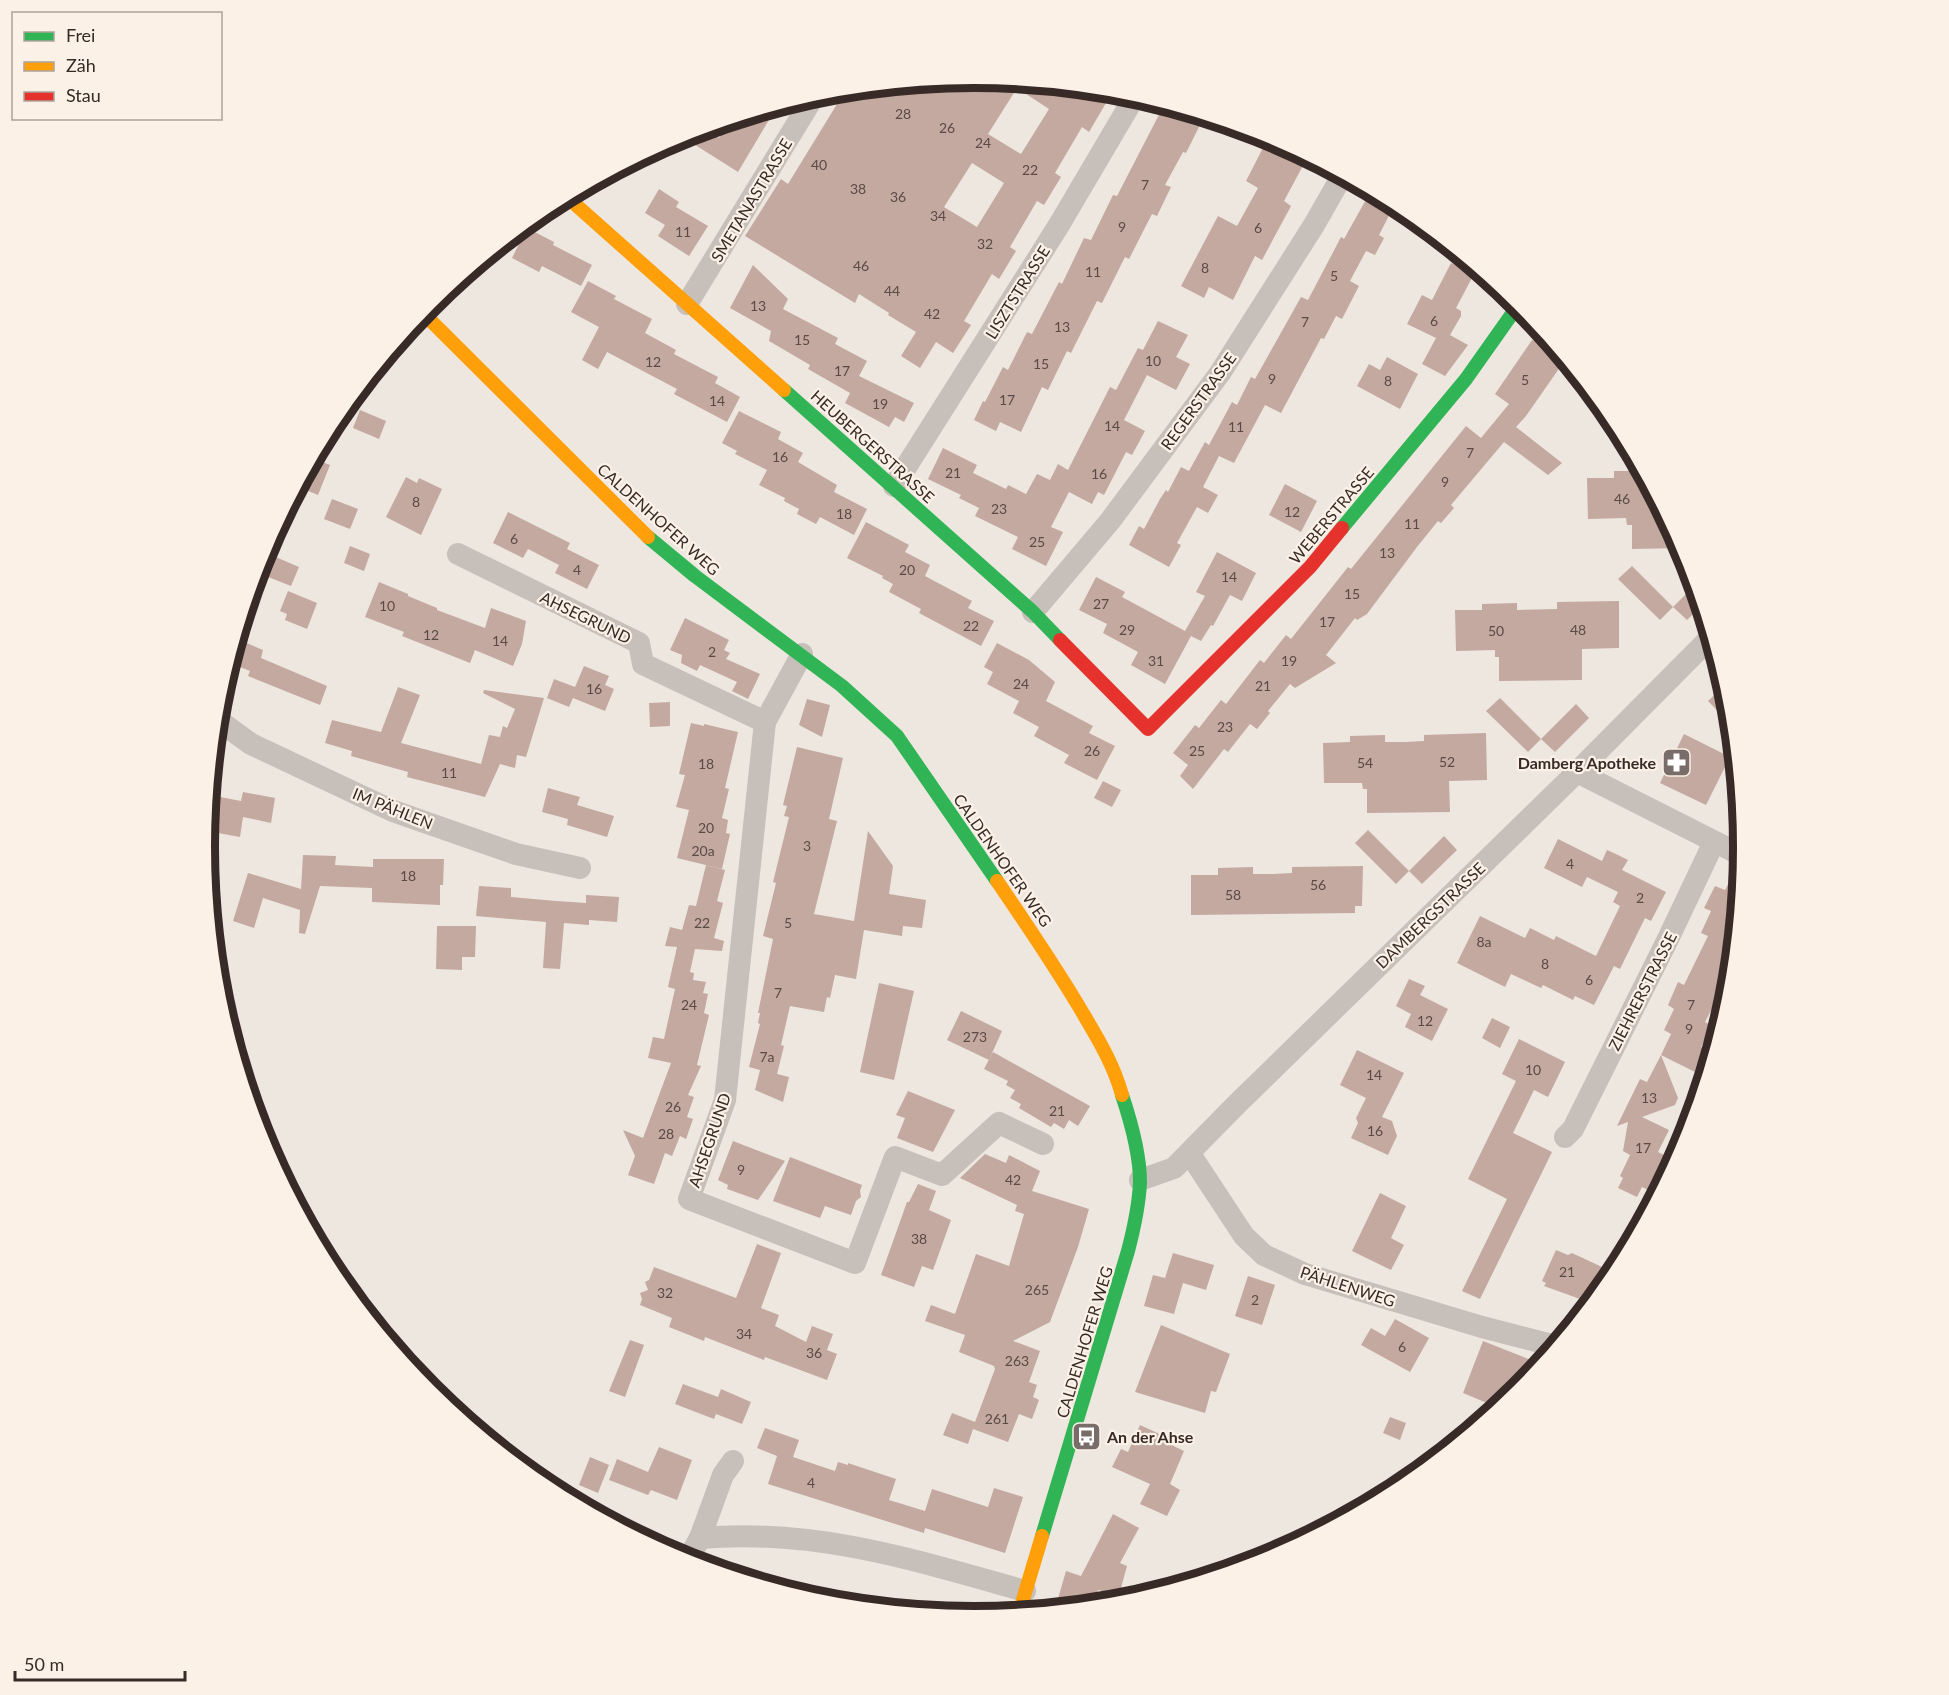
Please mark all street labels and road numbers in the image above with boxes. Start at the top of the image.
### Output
street label: SMETANASTRASSE [707,135,795,265]
street label: LISZTSTRASSE [981,242,1053,342]
street label: REGERSTRASSE [1156,349,1240,453]
street label: HEUBERGERSTRASSE [807,386,939,506]
street label: CALDENHOFER WEG [594,459,724,579]
street label: WEBERSTRASSE [1285,463,1377,567]
street label: AHSEGRUND [538,587,634,647]
street label: IM PÄHLEN [350,783,436,833]
street label: CALDENHOFER WEG [950,790,1056,930]
street label: DAMBERGSTRASSE [1371,858,1489,972]
street label: ZIEHRERSTRASSE [1604,929,1680,1053]
street label: AHSEGRUND [684,1090,734,1190]
street label: PÄHLENWEG [1298,1262,1398,1310]
street label: CALDENHOFER WEG [1052,1264,1116,1420]

